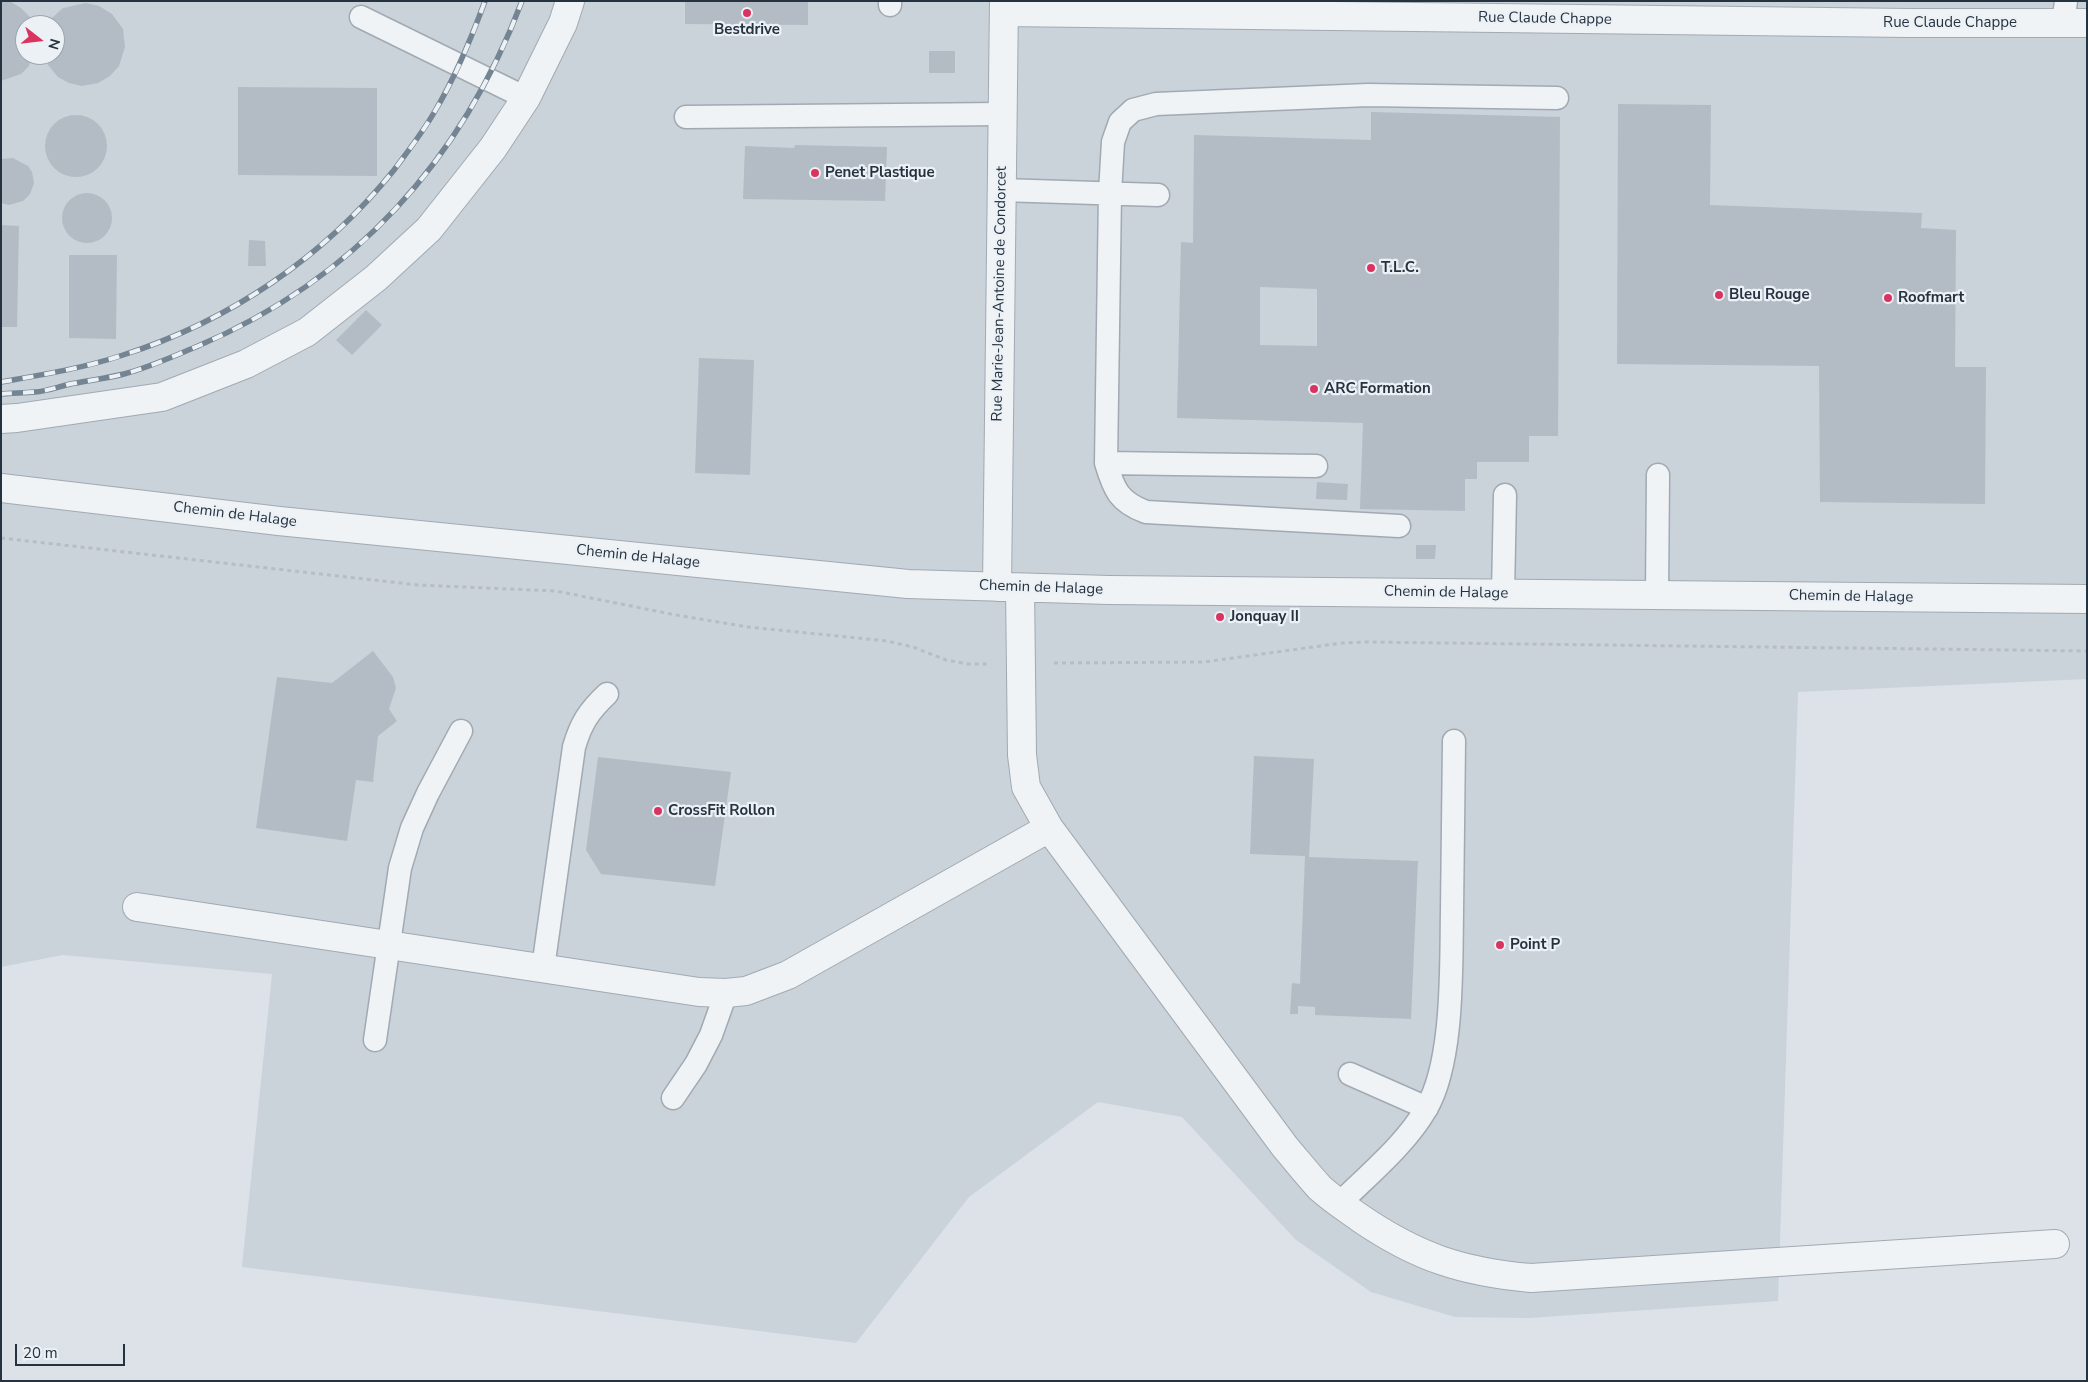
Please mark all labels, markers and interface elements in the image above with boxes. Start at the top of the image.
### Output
marker: Bestdrive [741,7,753,19]
street label: Rue Claude Chappe [1478,9,1612,29]
street label: Rue Claude Chappe [1883,14,2017,32]
north arrow [15,15,65,65]
place label: Bestdrive [714,21,780,39]
text: N [43,36,65,52]
place label: Penet Plastique [825,164,935,182]
street label: Rue Marie-Jean-Antoine de Condorcet [989,166,1011,422]
marker: Penet Plastique [809,167,821,179]
place label: T.L.C. [1381,259,1419,277]
marker: T.L.C. [1365,262,1377,274]
place label: Bleu Rouge [1729,286,1810,304]
marker: Bleu Rouge [1713,289,1725,301]
place label: Roofmart [1898,289,1964,307]
marker: Roofmart [1882,292,1894,304]
place label: ARC Formation [1324,380,1431,398]
marker: ARC Formation [1308,383,1320,395]
street label: Chemin de Halage [172,498,298,532]
street label: Chemin de Halage [575,542,701,572]
street label: Chemin de Halage [979,577,1103,599]
street label: Chemin de Halage [1384,583,1508,603]
street label: Chemin de Halage [1789,587,1913,607]
place label: Jonquay II [1230,608,1299,626]
marker: Jonquay II [1214,611,1226,623]
place label: CrossFit Rollon [668,802,775,820]
marker: CrossFit Rollon [652,805,664,817]
place label: Point P [1510,936,1560,954]
marker: Point P [1494,939,1506,951]
scale bar [18,1334,128,1366]
text: 20 m [23,1343,58,1363]

